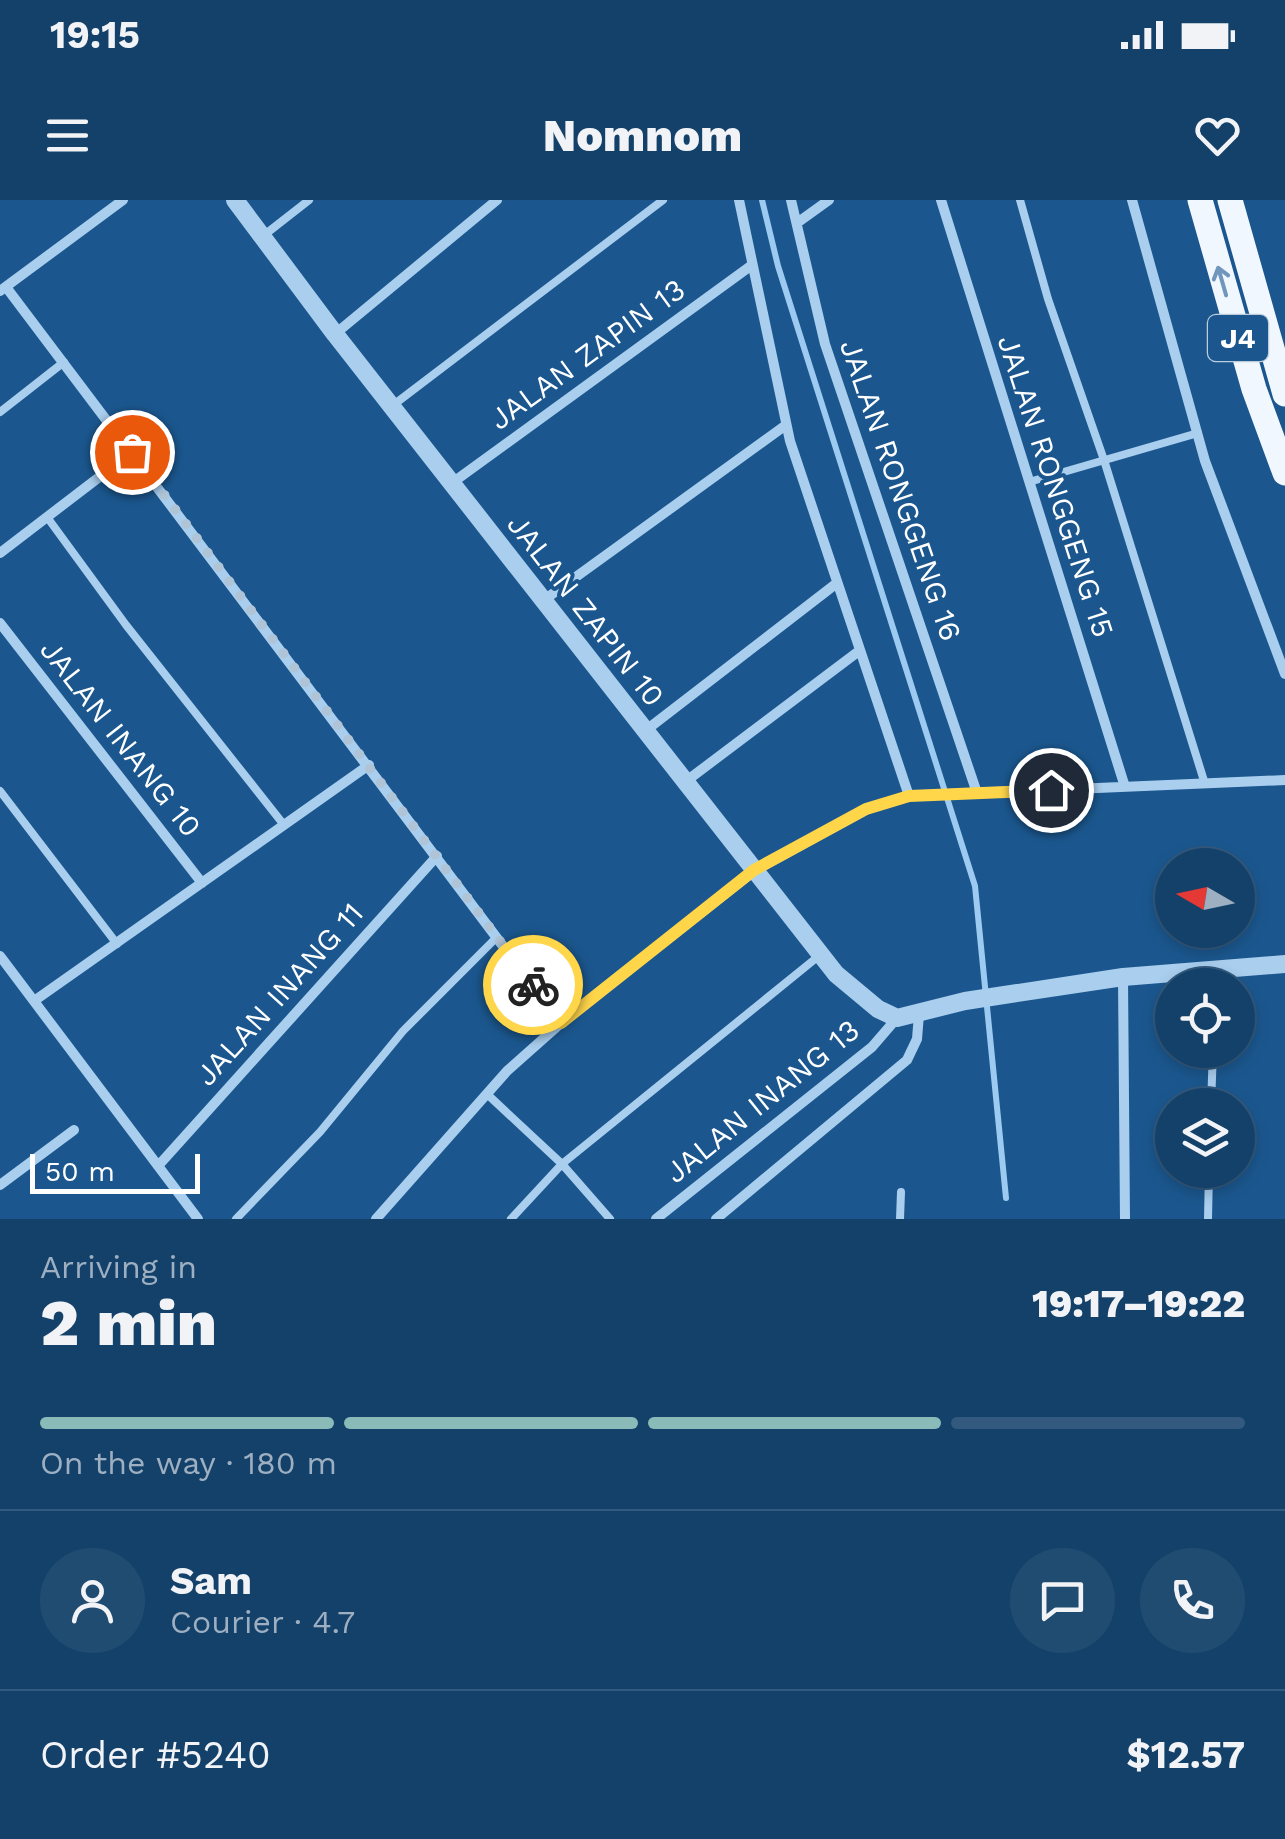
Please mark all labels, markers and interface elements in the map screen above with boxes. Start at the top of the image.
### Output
text: 19:15 [50,13,140,57]
icon: menu [40,108,95,163]
icon: heart [1190,108,1245,163]
text: Nomnom [543,109,742,162]
one-way arrow [1212,266,1230,297]
street label: JALAN ZAPIN 13 [483,271,691,437]
road number: J4 [1208,315,1268,361]
street label: JALAN RONGGENG 15 [991,331,1121,641]
street label: JALAN RONGGENG 16 [833,335,969,645]
pin [90,410,175,495]
icon: bag [105,425,160,480]
street label: JALAN ZAPIN 10 [500,507,672,713]
street label: JALAN INANG 10 [33,632,209,844]
pin [1009,748,1094,833]
icon: home [1024,763,1079,818]
north arrow [1155,848,1255,948]
map controls [1155,848,1255,1188]
street label: JALAN INANG 11 [188,896,370,1092]
courier [483,935,583,1035]
icon: bike [506,958,561,1013]
button: locate [1155,968,1255,1068]
street label: JALAN INANG 13 [658,1012,866,1190]
button: layers [1155,1088,1255,1188]
scale bar [30,1149,200,1194]
text: 50 m [45,1155,115,1188]
text: Arriving in [40,1248,197,1286]
text: 19:17–19:22 [1032,1282,1245,1326]
text: 2 min [40,1285,217,1361]
text: On the way · 180 m [40,1444,337,1482]
button: person [40,1548,145,1653]
button: chat [1010,1548,1115,1653]
button: phone [1140,1548,1245,1653]
text: Sam [170,1559,252,1603]
text: Courier · 4.7 [170,1603,355,1641]
text: Order #5240 [40,1733,271,1777]
text: $12.57 [1126,1733,1245,1777]

